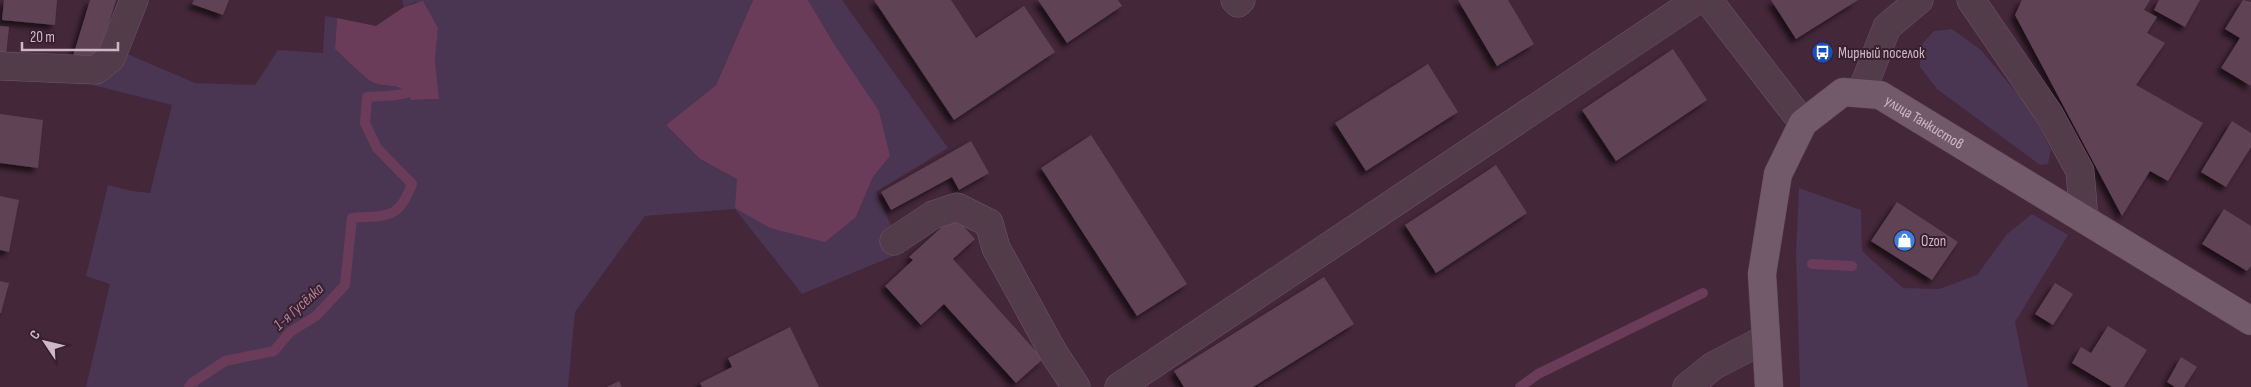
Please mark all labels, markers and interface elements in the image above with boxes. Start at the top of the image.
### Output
scale bar [22,20,119,52]
text: 20 m [30,28,55,47]
bus stop icon: Мирный поселок [1810,41,1834,65]
place label: Мирный поселок [1838,44,1925,63]
street label: улица Танкистов [1882,91,1967,153]
shop icon: Ozon [1893,229,1917,253]
place label: Ozon [1921,232,1946,251]
water label: 1-я Гусёлка [270,279,328,334]
north arrow [20,317,70,367]
text: С [26,327,44,343]

